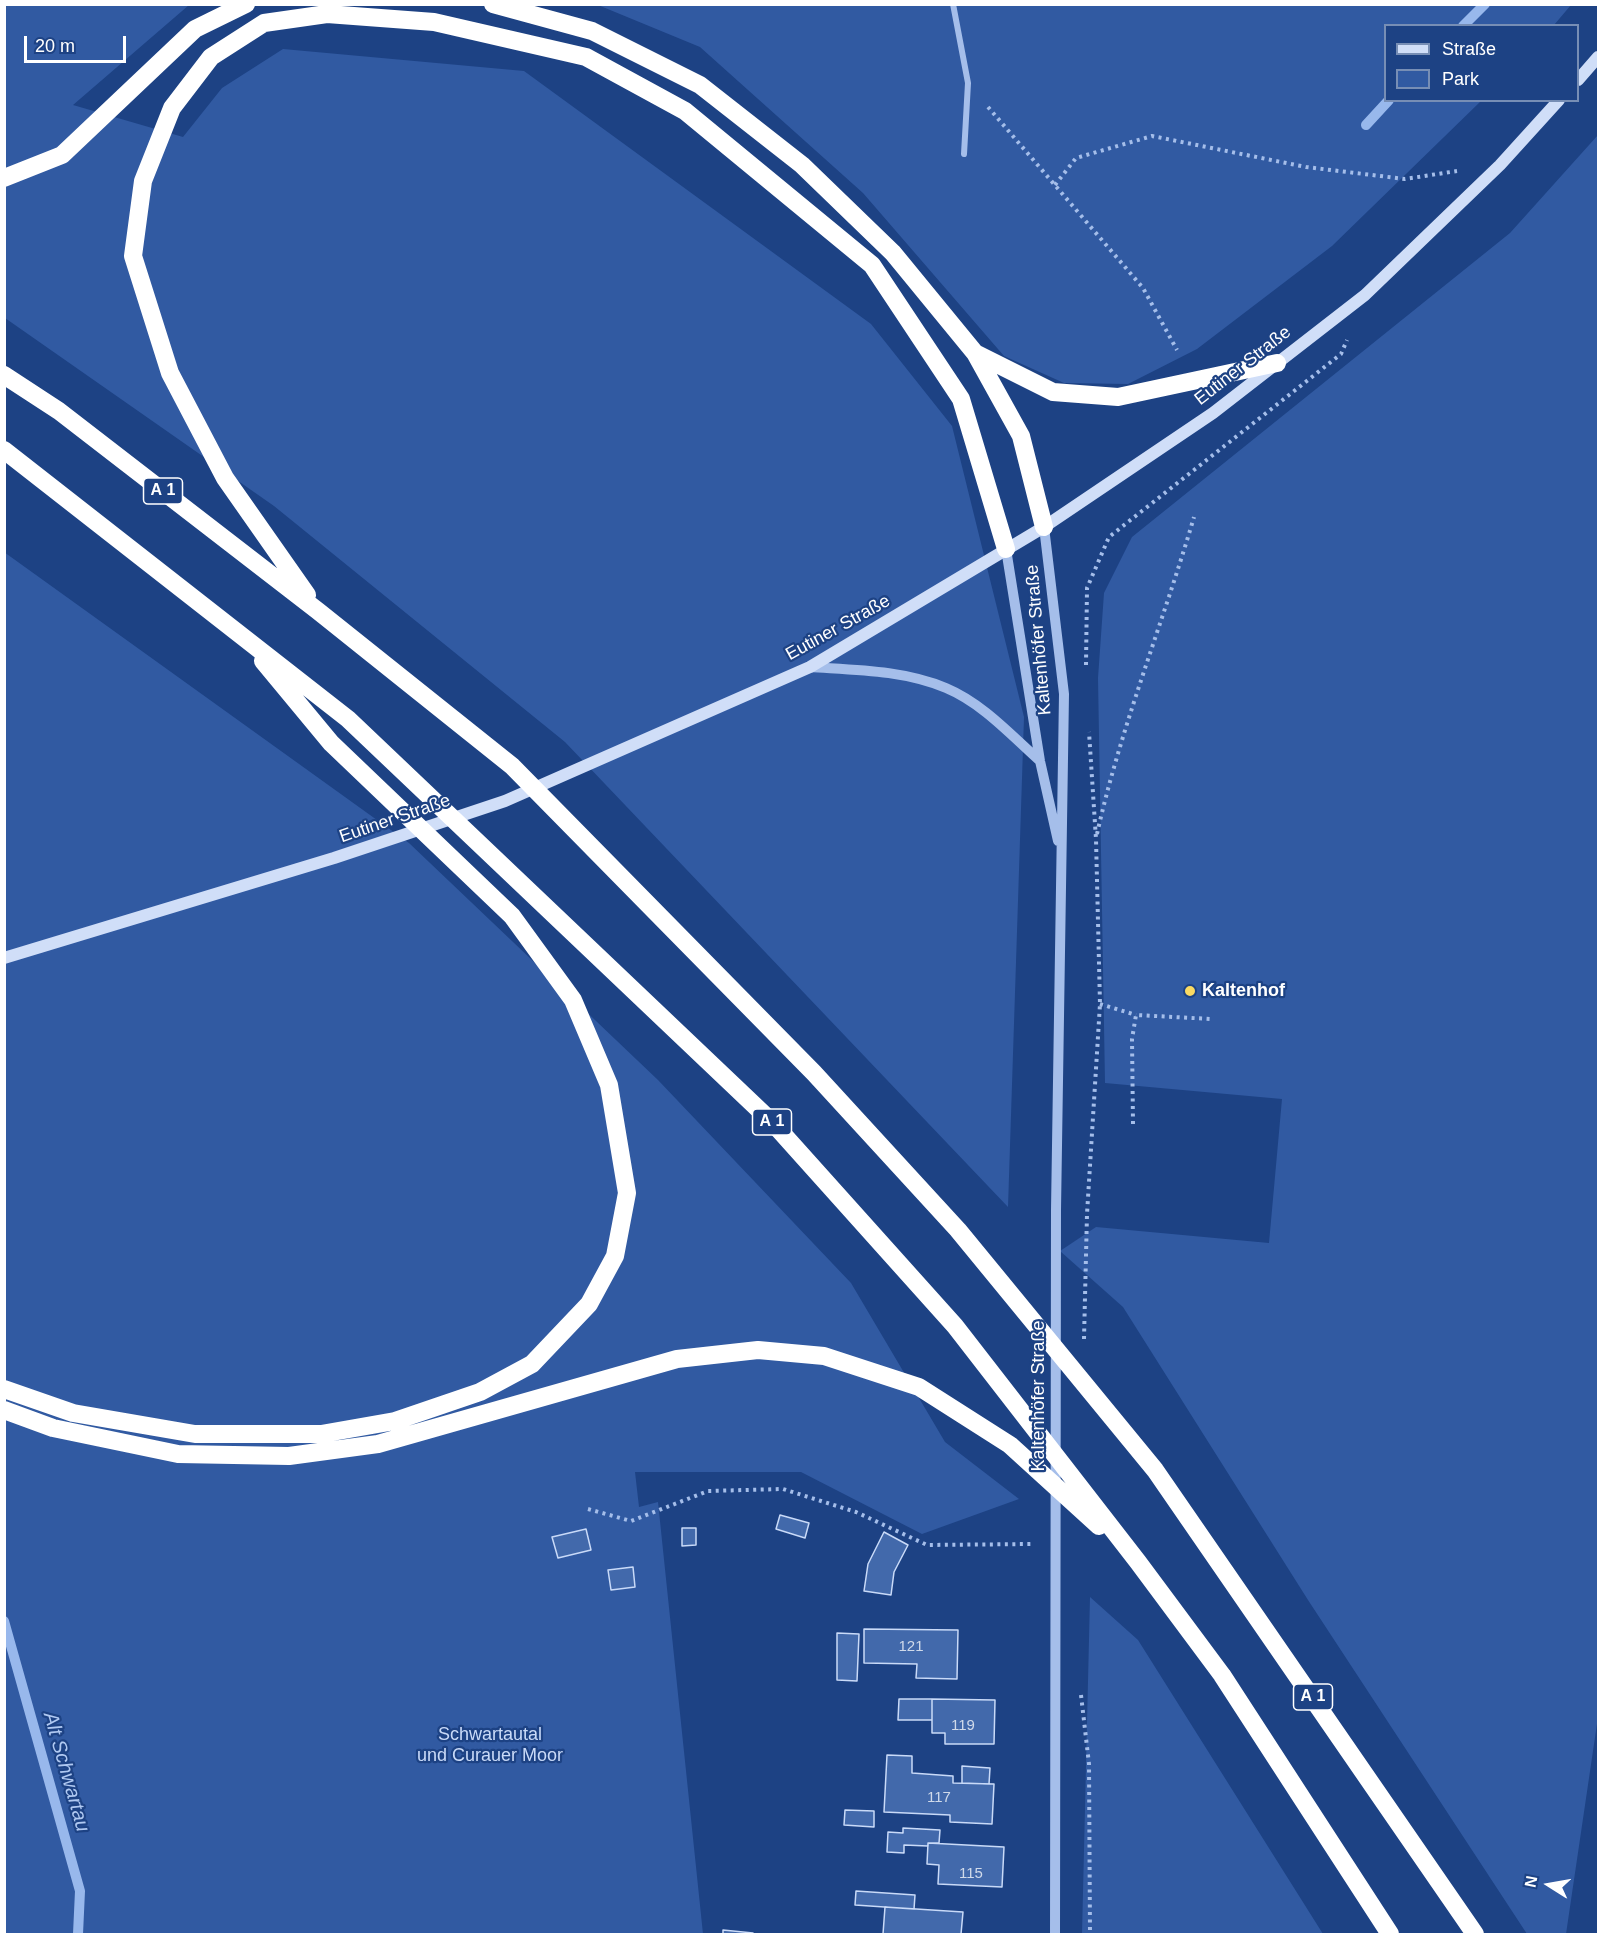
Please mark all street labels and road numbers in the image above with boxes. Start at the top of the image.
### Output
street label: Eutiner Straße [1191,322,1295,410]
road number: A 1 [144,478,182,504]
street label: Kaltenhöfer Straße [1022,564,1056,716]
street label: Eutiner Straße [782,590,894,666]
street label: Eutiner Straße [337,790,453,848]
road number: A 1 [752,1109,792,1135]
street label: Kaltenhöfer Straße [1028,1320,1050,1472]
road number: A 1 [1294,1684,1332,1710]

